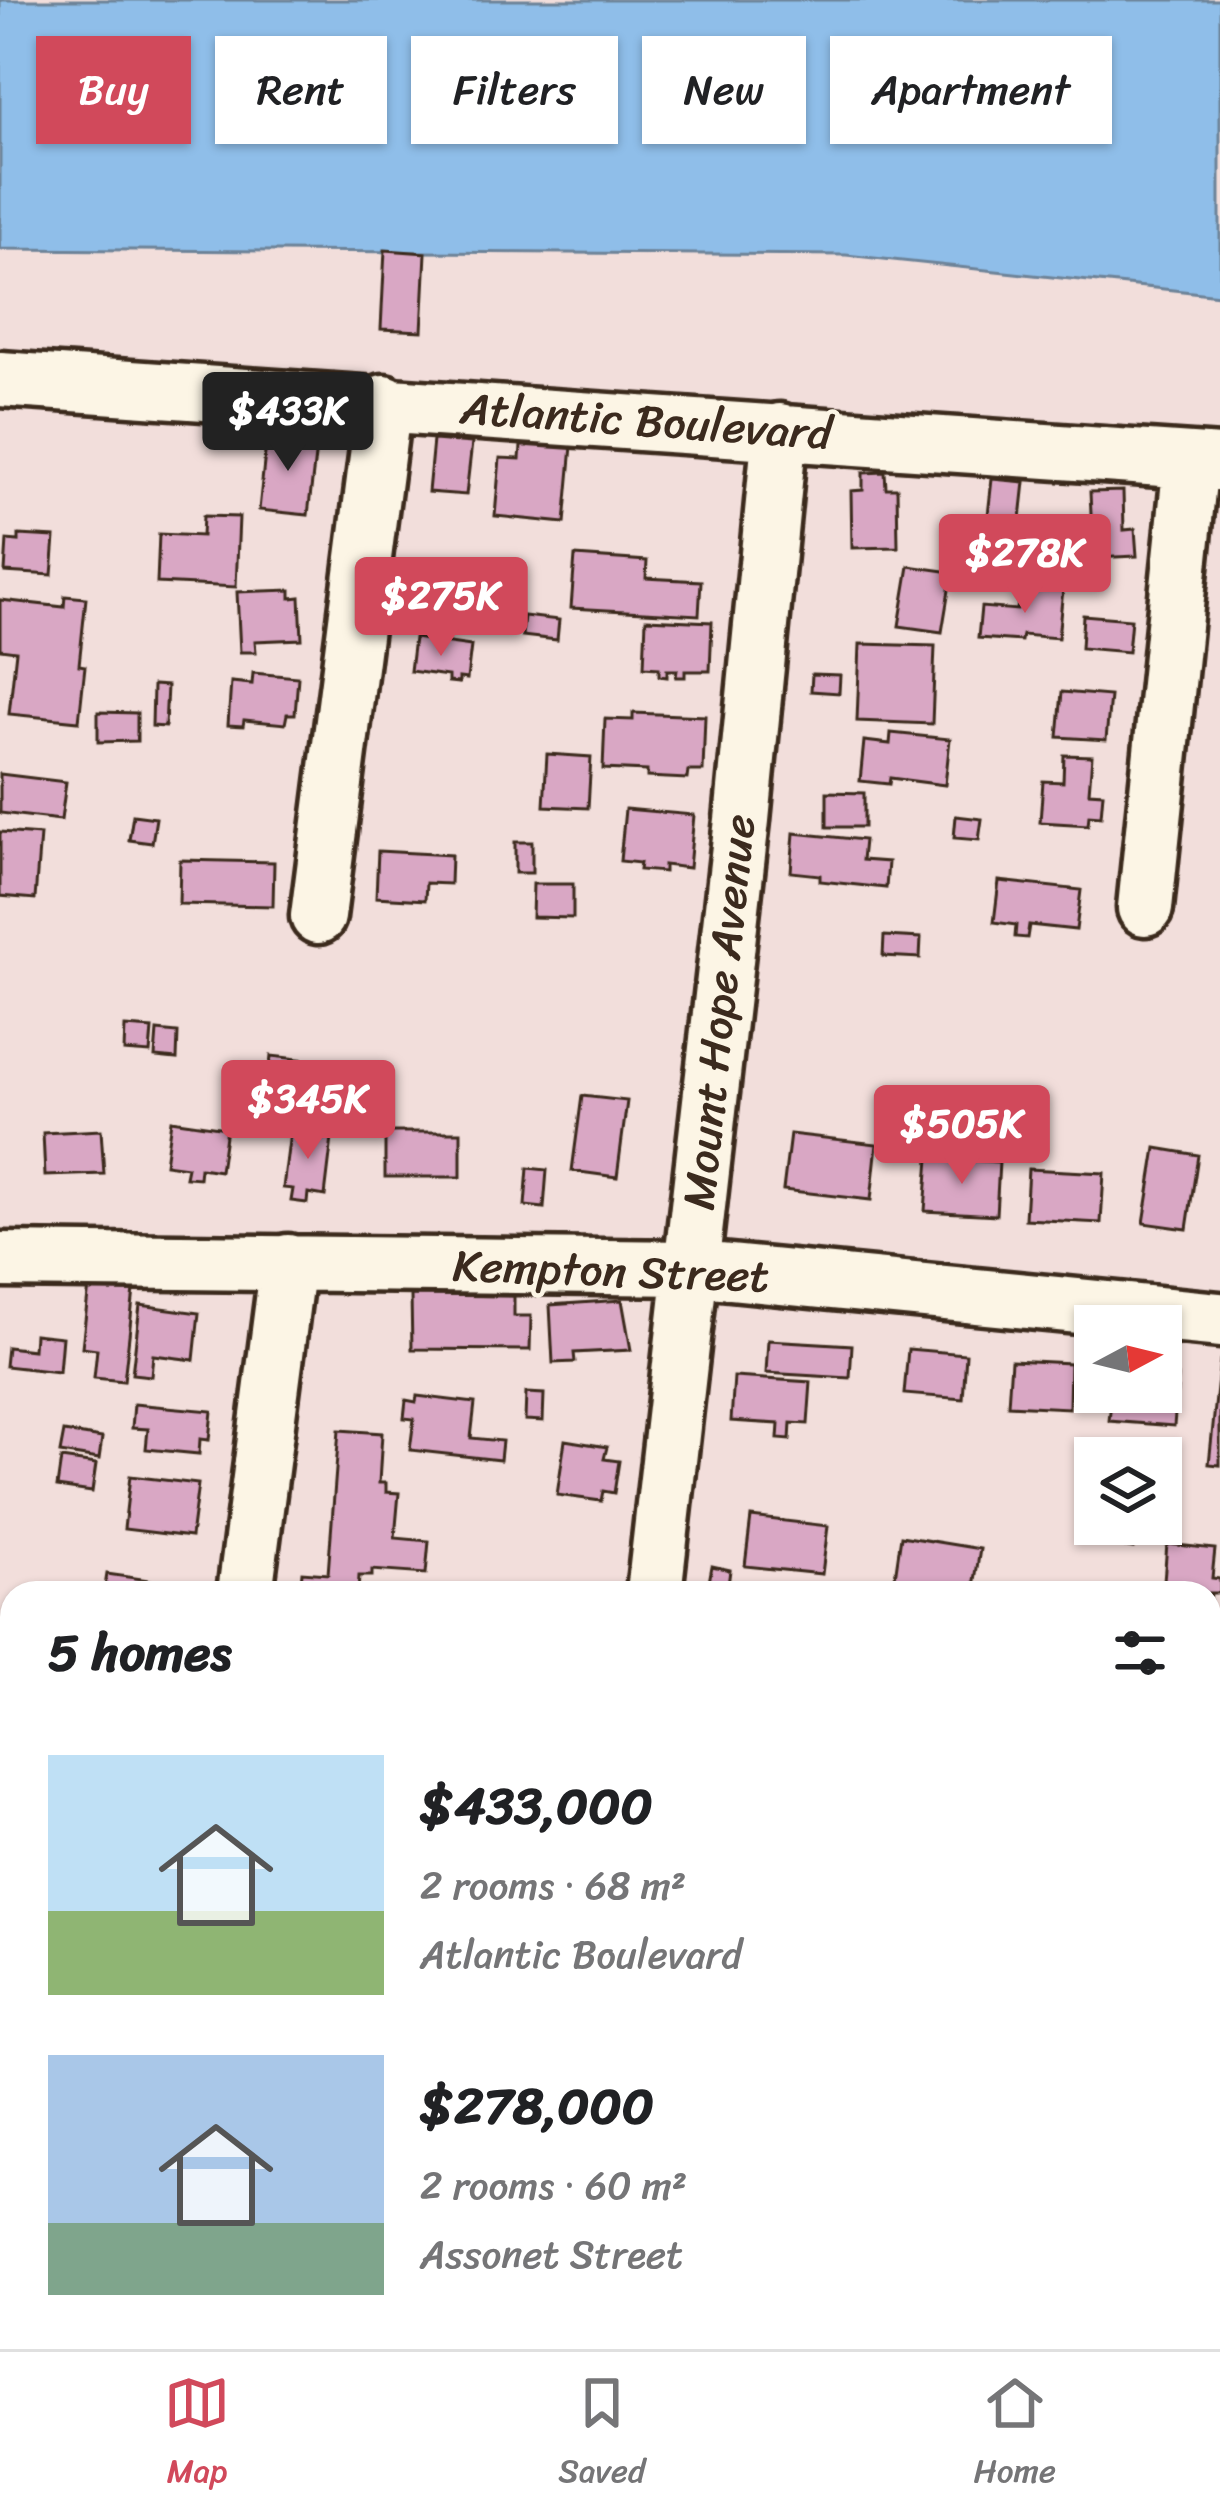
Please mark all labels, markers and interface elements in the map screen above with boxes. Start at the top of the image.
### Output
chip: Buy [36,36,191,144]
chip: Rent [215,36,387,144]
chip: Filters [411,36,618,144]
chip: New [642,36,806,144]
chip: Apartment [830,36,1112,144]
street label: Atlantic Boulevard [457,368,837,474]
pin: $433K [204,372,372,474]
text: $433K [229,376,347,445]
pin: $278K [941,514,1109,616]
text: $278K [966,518,1084,587]
pin: $275K [357,557,525,659]
text: $275K [382,561,500,630]
street label: Mount Hope Avenue [658,810,780,1214]
pin: $345K [224,1060,392,1162]
text: $345K [248,1064,368,1133]
pin: $505K [878,1085,1046,1187]
text: $505K [901,1089,1023,1158]
street label: Kempton Street [451,1225,771,1317]
north arrow [1074,1305,1182,1413]
map controls [1074,1305,1182,1545]
button: layers [1074,1437,1182,1545]
text: 5 homes [48,1608,231,1698]
icon: filters [1107,1620,1173,1686]
text: $433,000 [420,1761,653,1851]
icon: home [144,1803,288,1947]
text: 2 rooms · 68 m² [420,1851,686,1920]
text: Atlantic Boulevard [420,1920,742,1989]
text: $278,000 [420,2061,654,2151]
icon: home [144,2103,288,2247]
text: 2 rooms · 60 m² [420,2151,687,2220]
text: Assonet Street [420,2220,683,2289]
tab: Map [164,2370,230,2500]
tab: Saved [558,2370,645,2500]
tab: Home [973,2370,1056,2500]

